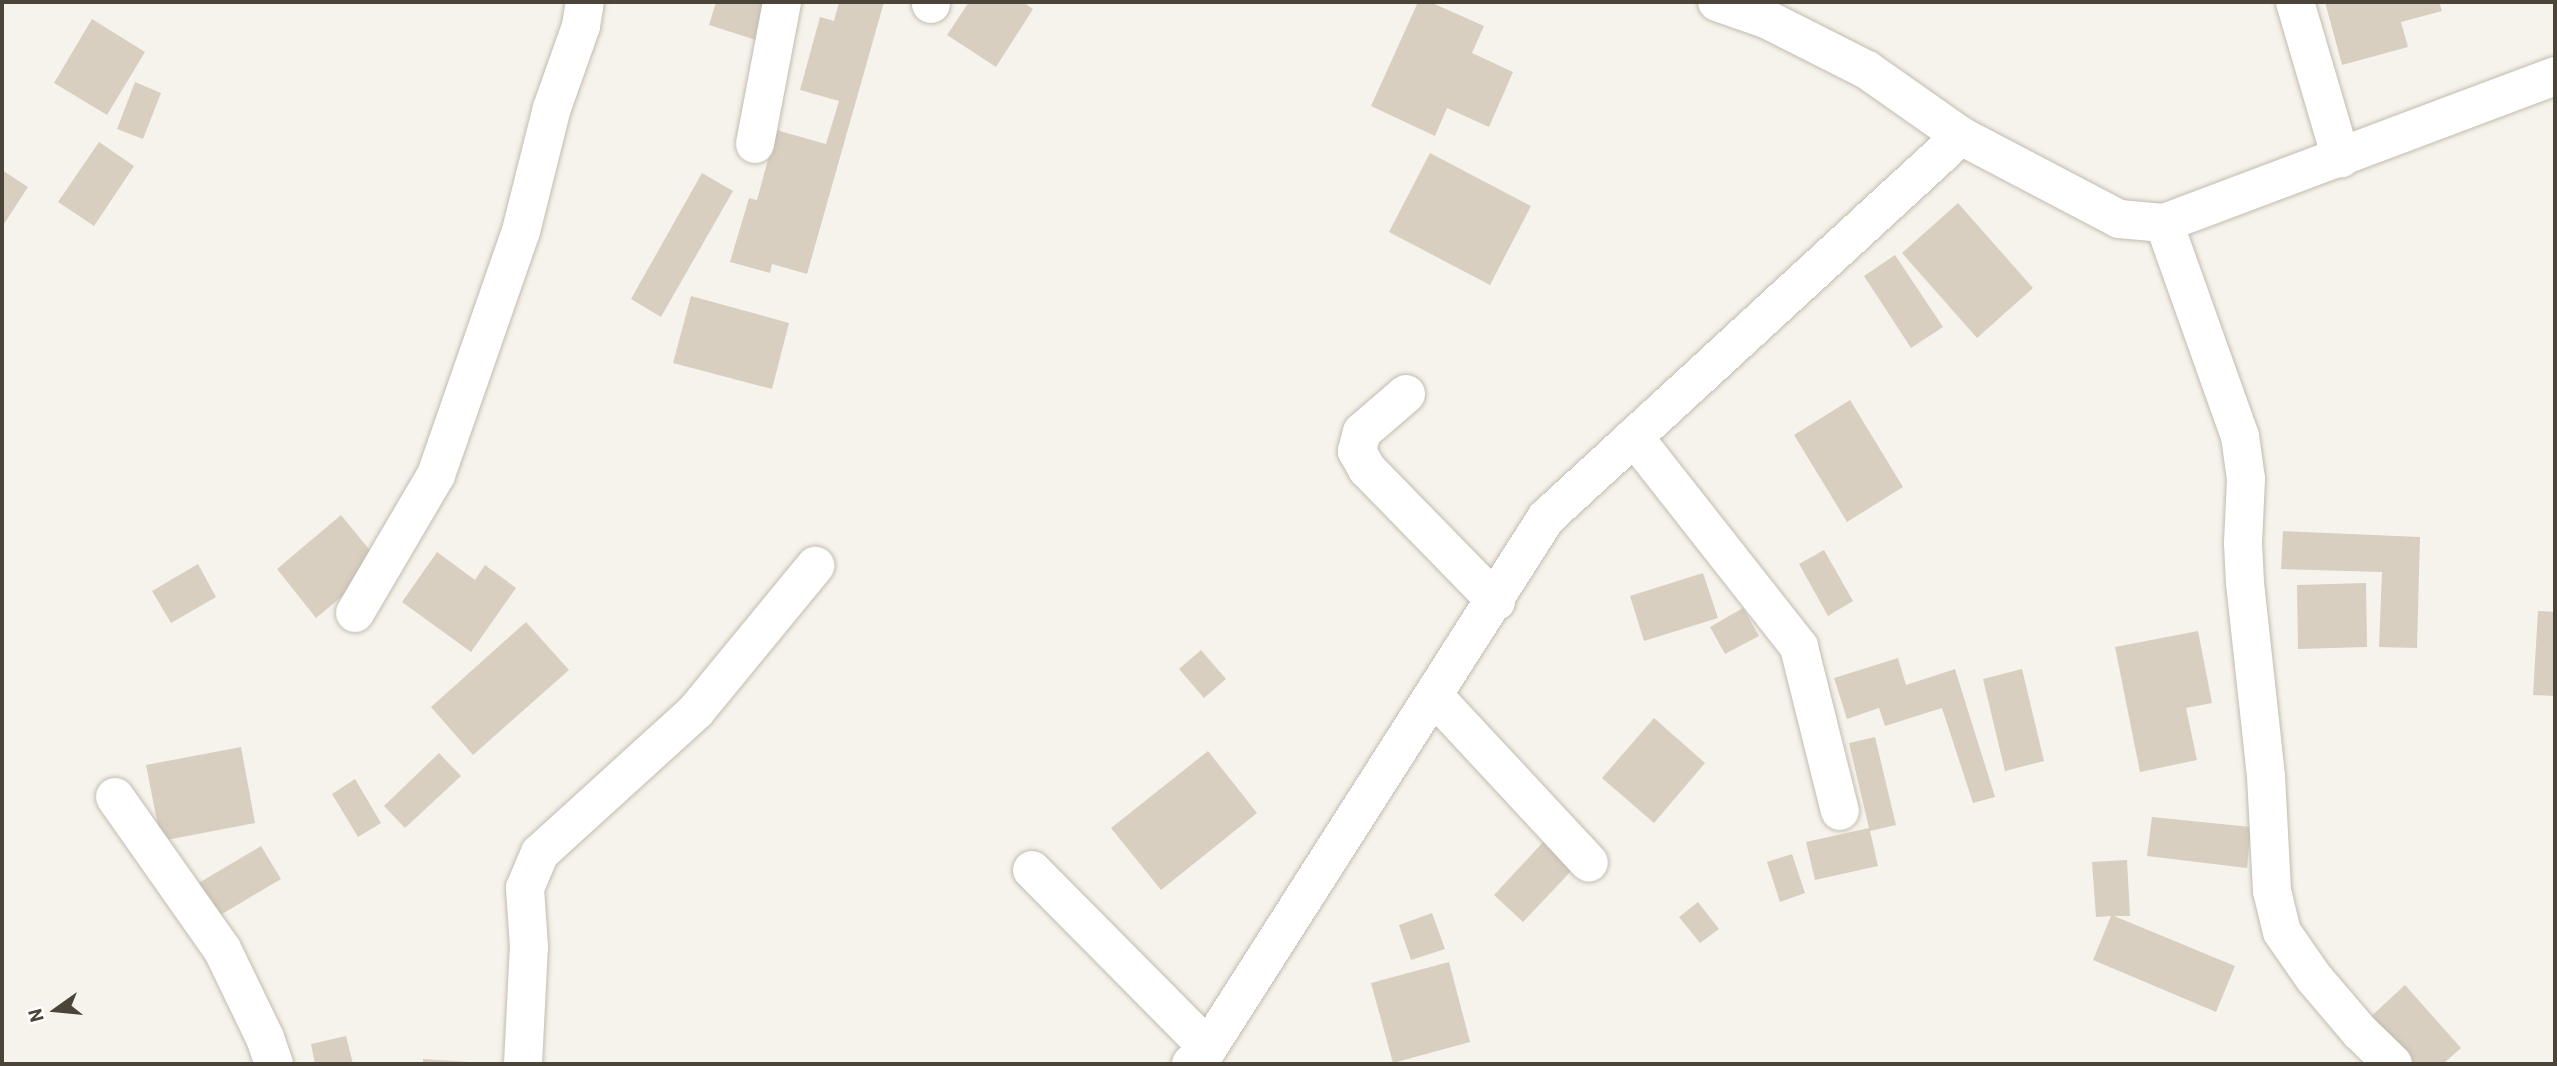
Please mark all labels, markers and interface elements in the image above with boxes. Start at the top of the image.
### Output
north arrow [21,975,91,1045]
text: N [22,1006,48,1025]

